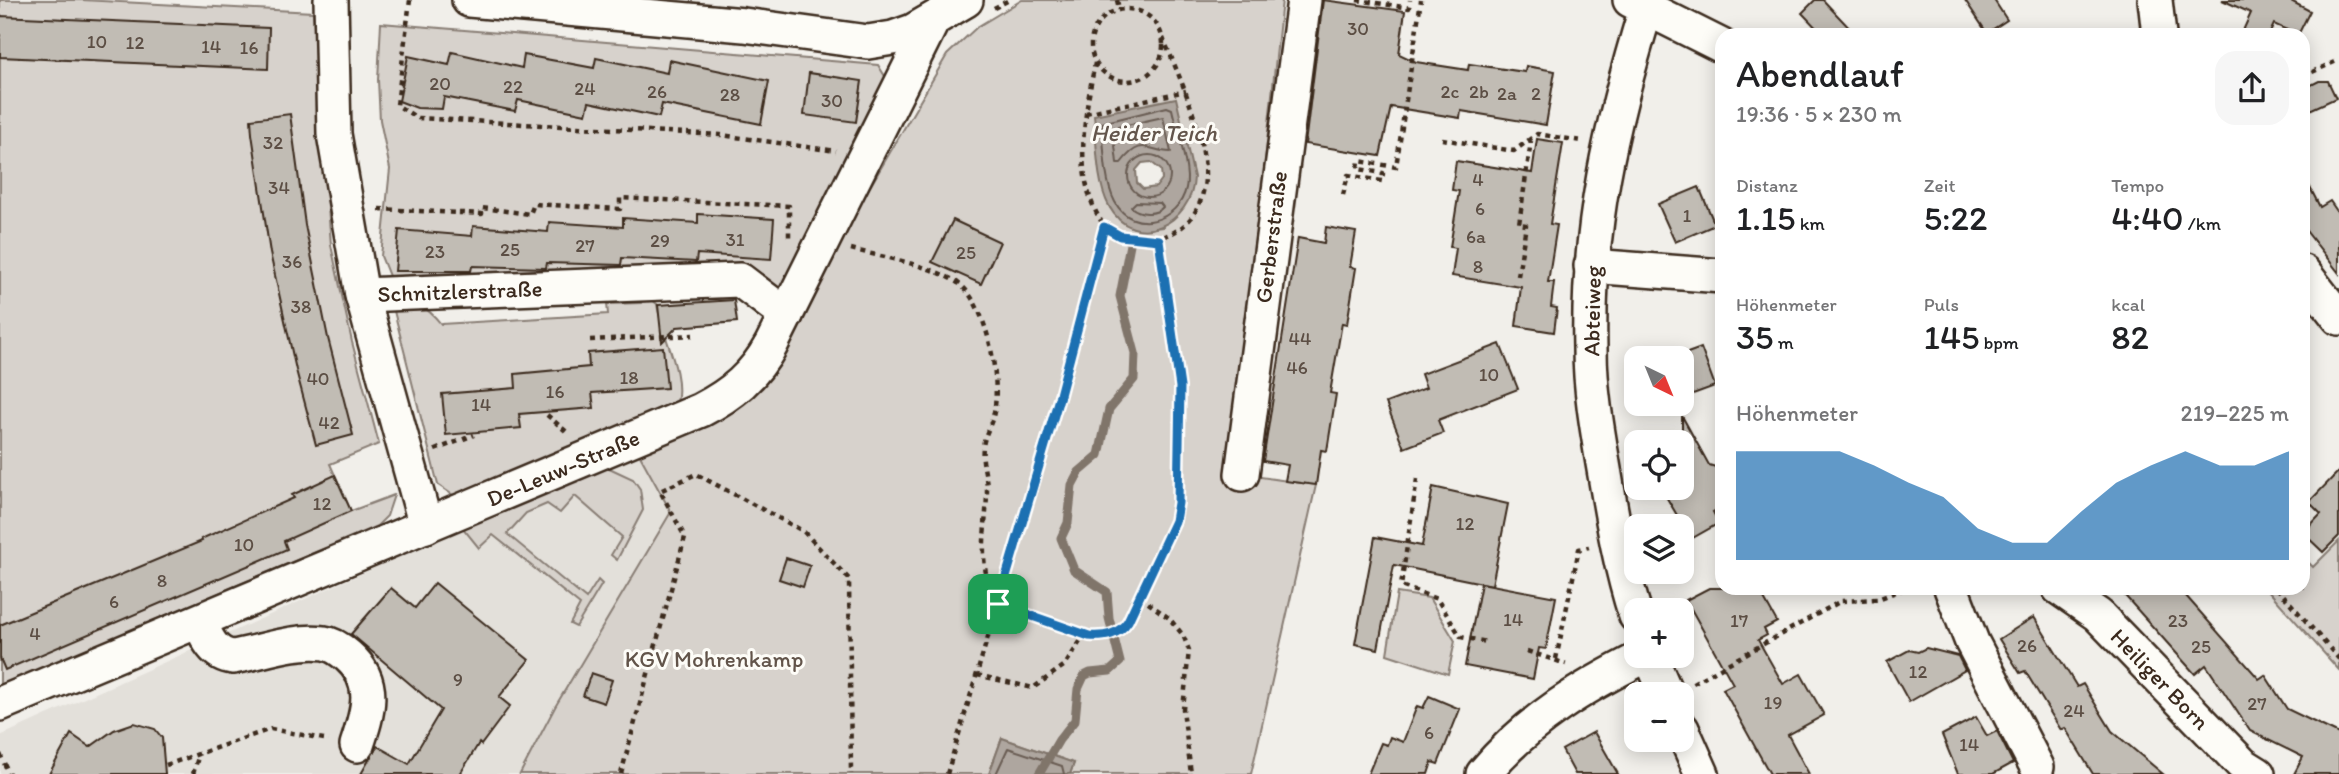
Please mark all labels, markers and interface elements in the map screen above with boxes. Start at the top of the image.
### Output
house number: 30 [1347,17,1369,40]
house number: 10 [87,30,107,53]
house number: 12 [126,31,144,54]
house number: 14 [201,35,221,58]
house number: 16 [240,36,258,59]
text: Abendlauf [1736,51,1904,97]
button: share [2215,51,2289,125]
house number: 20 [429,72,451,95]
house number: 22 [503,75,523,98]
house number: 24 [574,77,596,100]
house number: 26 [647,80,667,103]
house number: 2c [1441,80,1460,103]
house number: 2b [1469,80,1489,103]
house number: 2a [1497,82,1517,105]
house number: 2 [1531,82,1541,105]
house number: 28 [720,83,740,106]
house number: 30 [821,89,843,112]
text: 19:36 · 5 × 230 m [1736,100,1902,128]
water label: Heider Teich [1091,118,1218,147]
house number: 32 [263,131,283,154]
house number: 4 [1472,168,1484,191]
street label: Gerberstraße [1249,169,1293,305]
text: Distanz [1736,174,1798,197]
text: Zeit [1924,174,1956,197]
text: Tempo [2111,174,2164,197]
house number: 34 [268,176,290,199]
house number: 6 [1475,197,1485,220]
text: 1.15 [1736,197,1795,239]
text: 5:22 [1924,197,1987,239]
text: 4:40 [2111,197,2184,239]
house number: 1 [1683,204,1692,227]
text: km [1795,212,1825,235]
text: /km [2184,212,2221,235]
house number: 6a [1466,225,1486,248]
house number: 31 [725,228,745,251]
house number: 29 [650,229,670,252]
house number: 27 [575,234,595,257]
house number: 25 [500,238,520,261]
house number: 23 [425,240,445,263]
house number: 25 [956,241,976,264]
house number: 36 [282,250,302,273]
house number: 8 [1473,255,1483,278]
street label: Abteiweg [1577,265,1607,357]
street label: Schnitzlerstraße [377,274,543,308]
text: Höhenmeter [1736,293,1837,316]
text: Puls [1924,293,1959,316]
text: kcal [2111,293,2145,316]
house number: 38 [291,295,311,318]
text: 35 [1736,316,1773,358]
text: 145 [1924,316,1979,358]
text: 82 [2111,316,2149,358]
house number: 44 [1289,327,1311,350]
text: m [1773,331,1794,354]
text: bpm [1979,331,2019,354]
north arrow [1624,346,1694,416]
map controls [1624,346,1694,752]
house number: 46 [1286,356,1308,379]
house number: 10 [1479,363,1499,386]
house number: 18 [619,366,639,389]
house number: 40 [306,367,330,390]
house number: 16 [546,380,564,403]
house number: 14 [471,393,491,416]
text: Höhenmeter [1736,399,1858,427]
text: 219–225 m [2181,399,2289,427]
house number: 42 [318,411,340,434]
street label: De-Leuw-Straße [482,423,644,513]
button: locate [1624,430,1694,500]
house number: 12 [313,492,331,515]
house number: 12 [1456,512,1474,535]
button: layers [1624,514,1694,584]
house number: 10 [234,533,254,556]
house number: 8 [157,569,167,592]
pin [968,574,1028,634]
icon: arrive [979,585,1017,623]
house number: 6 [109,590,119,613]
button: + [1624,598,1694,668]
house number: 14 [1503,608,1523,631]
house number: 17 [1730,609,1748,632]
house number: 23 [2168,609,2188,632]
house number: 4 [29,622,41,645]
street label: Heiliger Born [2105,623,2215,735]
house number: 26 [2017,634,2037,657]
house number: 25 [2191,635,2211,658]
park label: KGV Mohrenkamp [625,645,803,673]
house number: 12 [1909,660,1927,683]
house number: 9 [453,668,463,691]
button: − [1624,682,1694,752]
house number: 19 [1764,691,1782,714]
house number: 27 [2247,692,2267,715]
house number: 24 [2063,699,2085,722]
house number: 6 [1424,721,1434,744]
house number: 14 [1959,733,1979,756]

